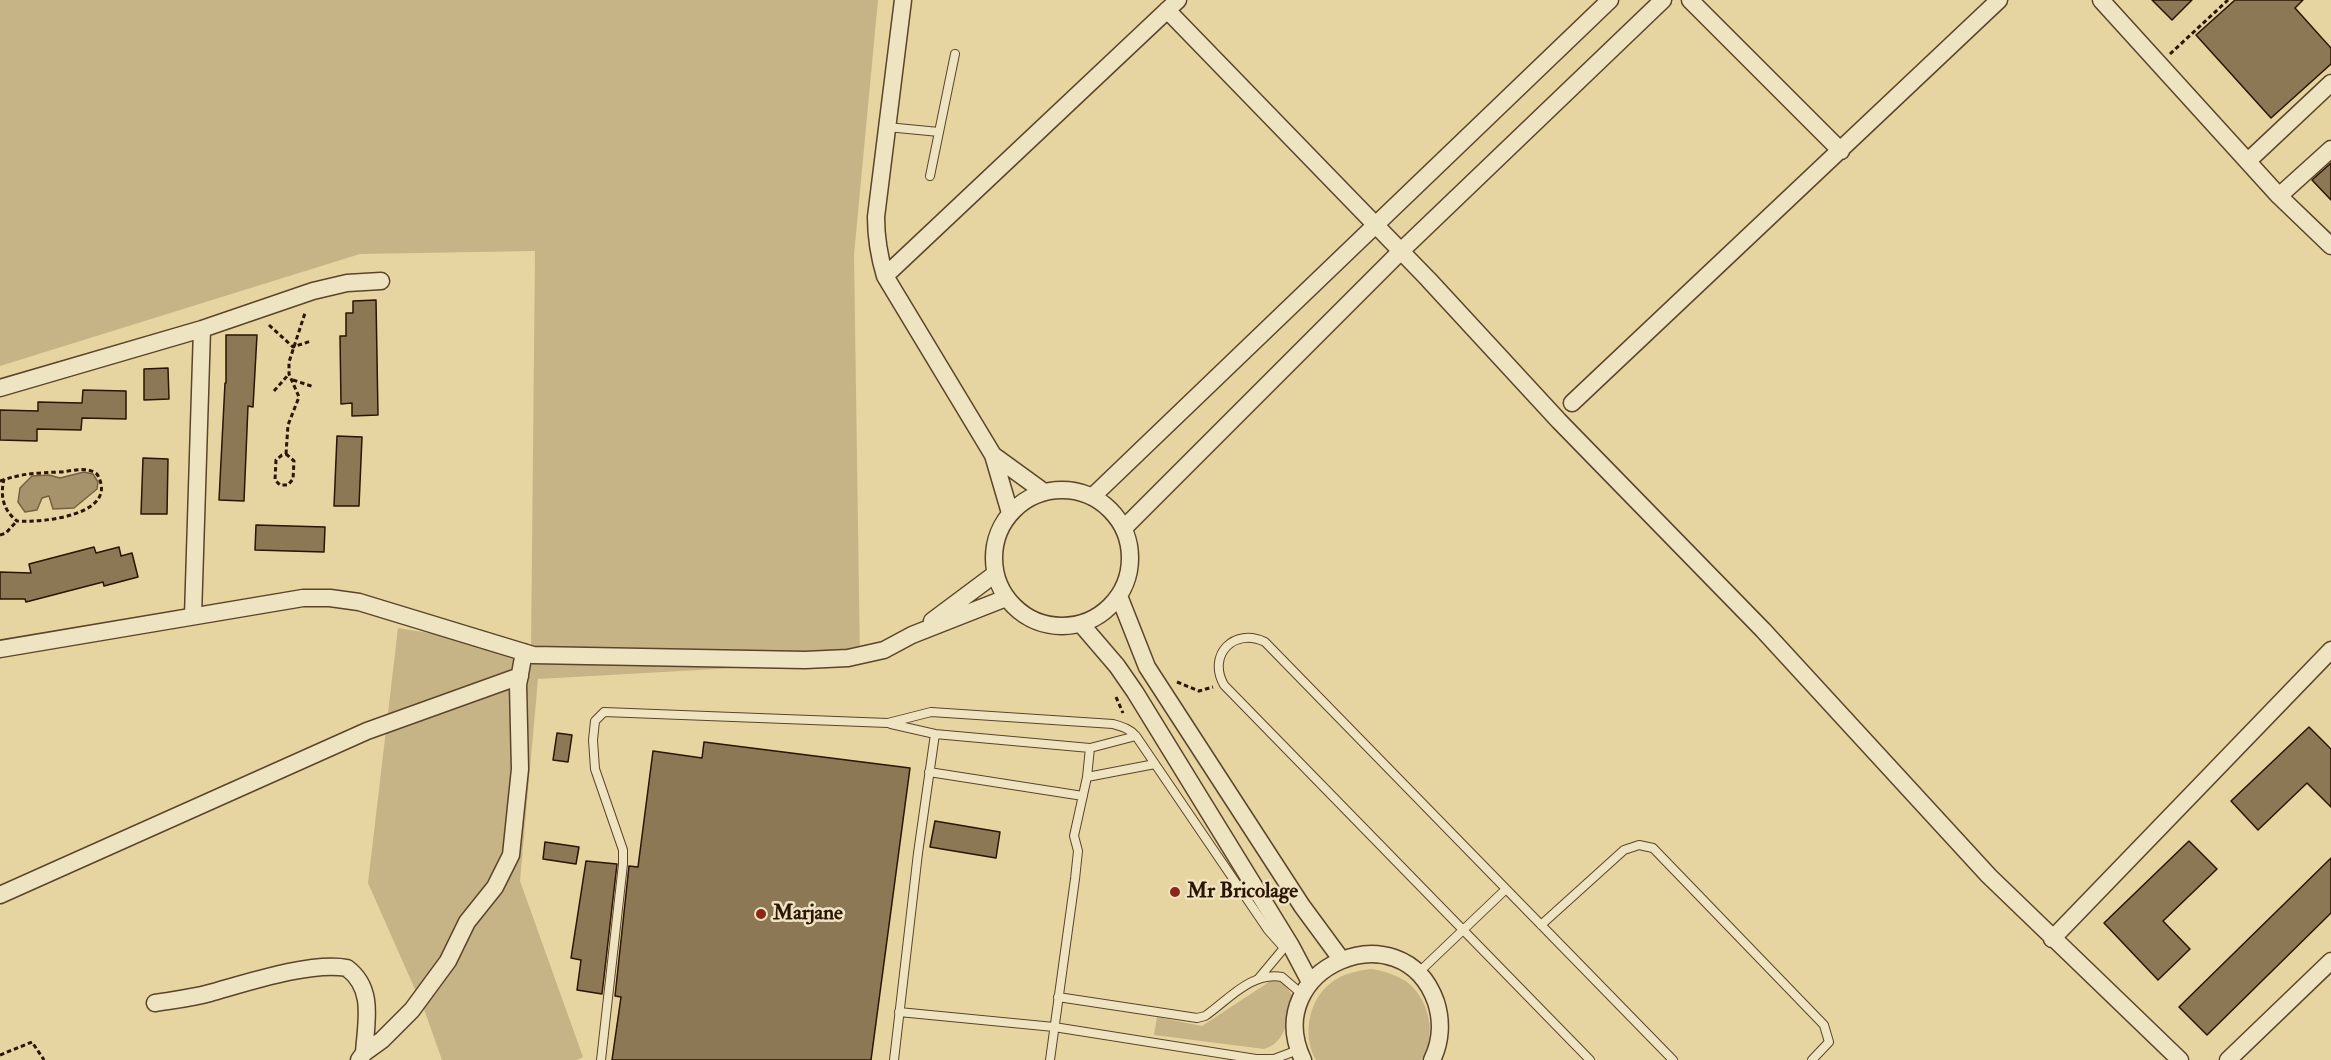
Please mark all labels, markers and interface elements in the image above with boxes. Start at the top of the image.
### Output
place label: Mr Bricolage [1187,879,1298,905]
marker: Mr Bricolage [1168,885,1182,899]
place label: Marjane [773,901,843,927]
marker: Marjane [754,907,768,921]

